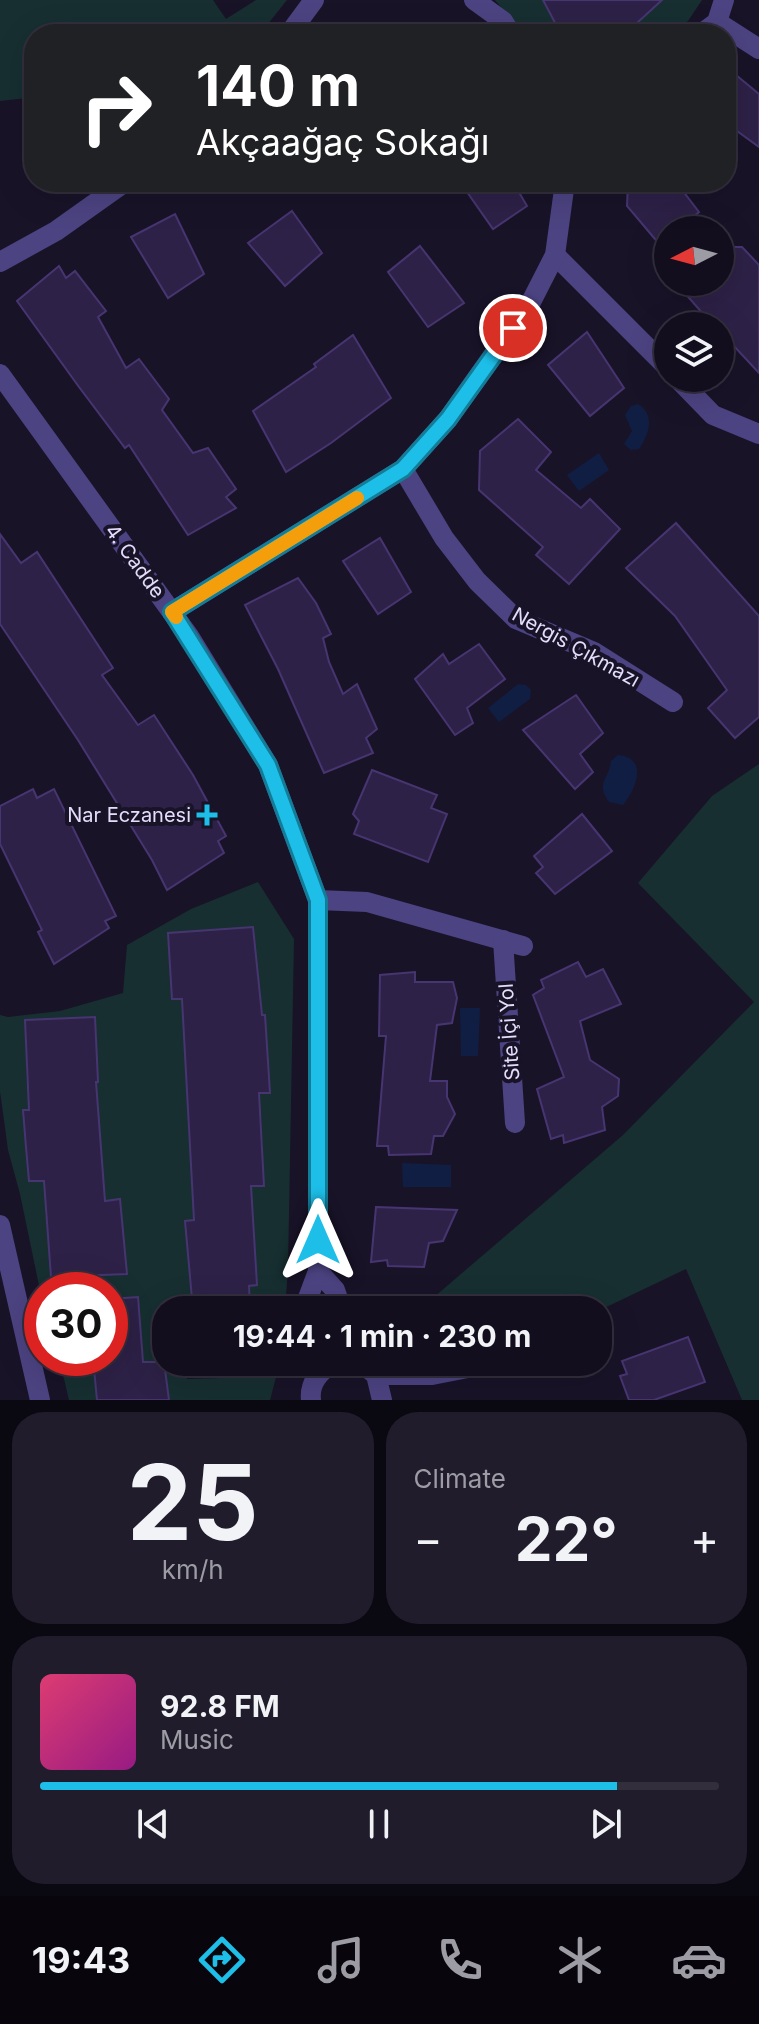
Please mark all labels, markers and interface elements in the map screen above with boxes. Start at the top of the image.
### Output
text: 140 m [196,52,360,120]
icon: right [64,56,168,160]
text: Akçaağaç Sokağı [196,120,490,164]
north arrow [654,216,734,296]
map controls [654,216,734,392]
pin [479,294,547,362]
icon: arrive [491,306,535,350]
button: layers [654,312,734,392]
street label: 4. Cadde [100,519,170,603]
street label: Nergis Çıkmazı [508,602,644,692]
place label: Nar Eczanesi [67,803,191,827]
marker: Nar Eczanesi [198,806,216,824]
street label: Site İçi Yol [493,983,524,1082]
position arrow [276,1198,360,1282]
speed limit sign: 30 [24,1272,128,1376]
text: 19:44 · 1 min · 230 m [233,1318,531,1354]
text: 25 [127,1439,259,1565]
text: Climate [414,1463,506,1494]
text: 22° [515,1503,618,1575]
text: − [414,1512,443,1566]
text: + [690,1512,719,1566]
text: km/h [162,1554,224,1585]
text: 92.8 FM [160,1688,280,1724]
text: Music [160,1724,234,1755]
icon: previous [131,1802,175,1846]
icon: pause [357,1802,401,1846]
icon: next [584,1802,628,1846]
icon: directions [194,1932,250,1988]
icon: music [313,1932,369,1988]
icon: phone [432,1932,488,1988]
icon: climate [552,1932,608,1988]
icon: car [671,1932,727,1988]
text: 19:43 [32,1938,130,1982]

